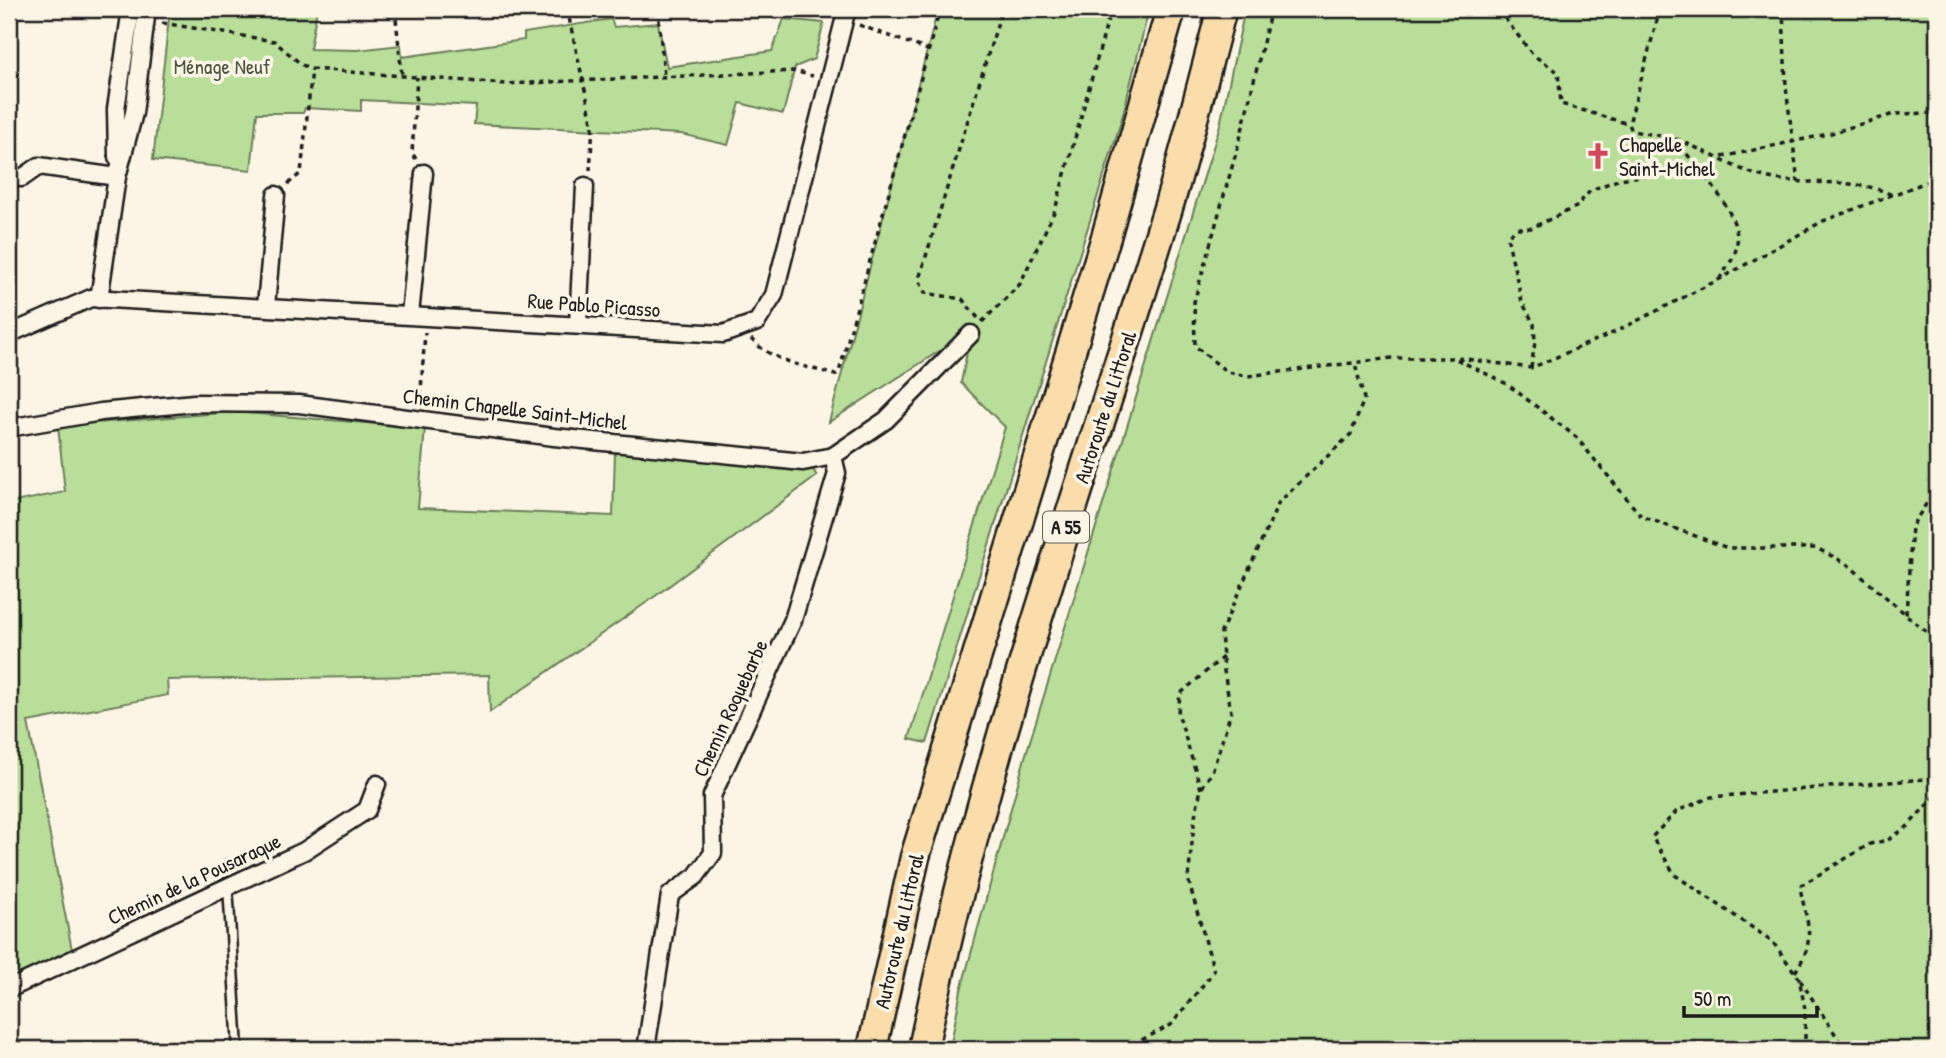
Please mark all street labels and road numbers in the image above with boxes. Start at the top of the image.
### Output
street label: Rue Pablo Picasso [527,286,661,324]
street label: Autoroute du Littoral [1067,327,1143,487]
street label: Chemin Chapelle Saint-Michel [401,381,629,437]
road number: A 55 [1043,512,1089,542]
street label: Chemin Roquebarbe [685,635,775,781]
street label: Chemin de la Pousaraque [103,826,285,932]
street label: Autoroute du Littoral [867,850,931,1011]

